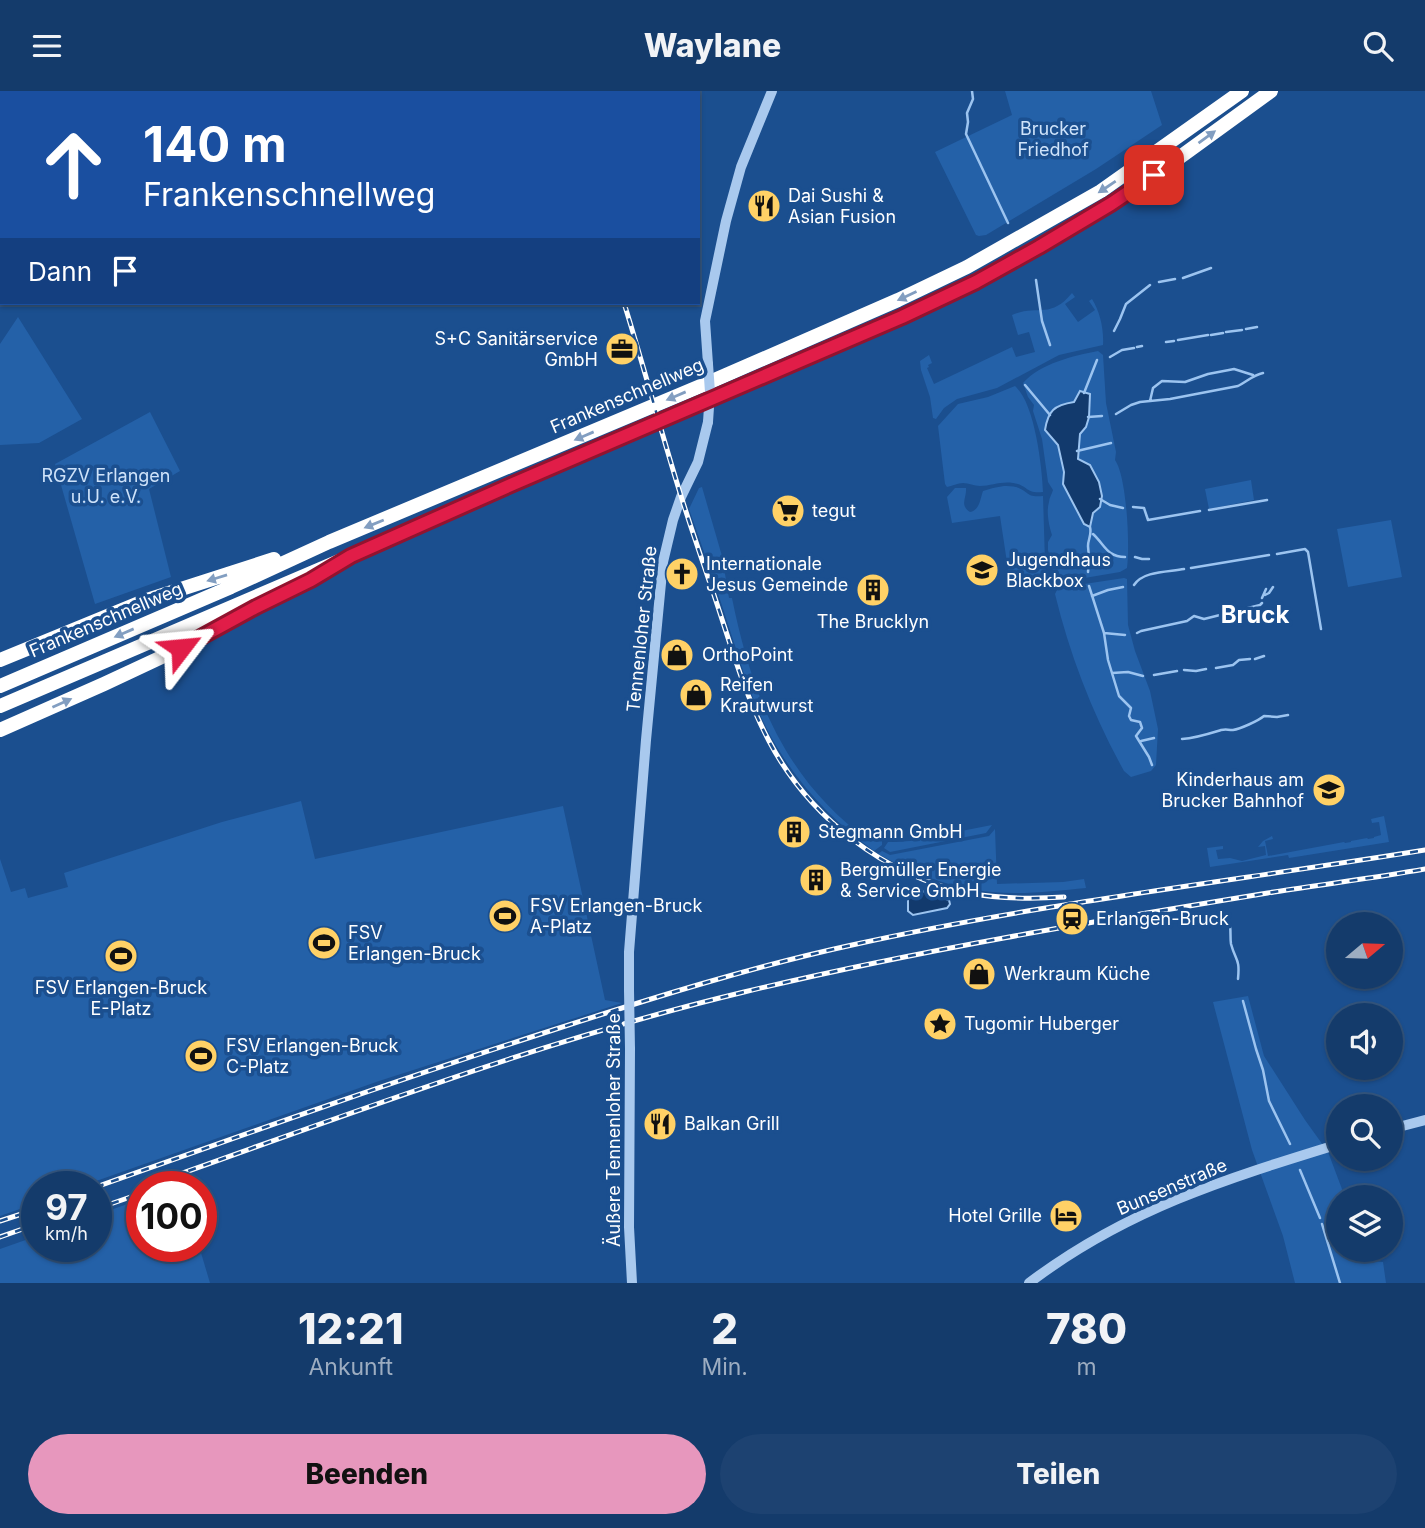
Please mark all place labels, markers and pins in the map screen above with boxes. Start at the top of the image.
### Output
pin [1124,145,1184,205]
place label: Dai Sushi & Asian Fusion [788,185,896,227]
restaurant icon: Dai Sushi & Asian Fusion [745,187,783,225]
place label: S+C Sanitärservice GmbH [435,328,598,370]
office icon: S+C Sanitärservice GmbH [603,330,641,368]
supermarket icon: tegut [769,492,807,530]
place label: tegut [812,500,856,521]
place label: Jugendhaus Blackbox [1006,549,1111,591]
school or university icon: Jugendhaus Blackbox [963,551,1001,589]
place label: Internationale Jesus Gemeinde [706,553,848,595]
church icon: Internationale Jesus Gemeinde [663,555,701,593]
building icon: The Brucklyn [854,571,892,609]
place label: The Brucklyn [817,611,929,632]
shop icon: OrthoPoint [658,636,696,674]
place label: OrthoPoint [702,644,793,665]
place label: Reifen Krautwurst [720,674,813,716]
shop icon: Reifen Krautwurst [677,676,715,714]
place label: Kinderhaus am Brucker Bahnhof [1161,769,1304,811]
school or university icon: Kinderhaus am Brucker Bahnhof [1310,771,1348,809]
building icon: Stegmann GmbH [775,813,813,851]
place label: Stegmann GmbH [818,821,963,842]
place label: Bergmüller Energie & Service GmbH [840,859,1002,901]
building icon: Bergmüller Energie & Service GmbH [797,861,835,899]
place label: FSV Erlangen-Bruck A-Platz [530,895,703,937]
sports icon: FSV Erlangen-Bruck A-Platz [486,897,524,935]
station icon: Erlangen-Bruck [1053,900,1091,938]
place label: Erlangen-Bruck [1096,908,1229,929]
place label: FSV Erlangen-Bruck [348,922,481,964]
sports icon: FSV Erlangen-Bruck [305,924,343,962]
sports icon: FSV Erlangen-Bruck E-Platz [102,937,140,975]
shop icon: Werkraum Küche [960,955,998,993]
place label: Werkraum Küche [1004,963,1150,984]
place label: FSV Erlangen-Bruck E-Platz [35,977,207,1019]
place icon: Tugomir Huberger [921,1005,959,1043]
place label: Tugomir Huberger [964,1013,1119,1034]
place label: FSV Erlangen-Bruck C-Platz [226,1035,399,1077]
sports icon: FSV Erlangen-Bruck C-Platz [182,1037,220,1075]
restaurant icon: Balkan Grill [641,1105,679,1143]
place label: Balkan Grill [684,1113,780,1134]
hotel icon: Hotel Grille [1047,1197,1085,1235]
place label: Hotel Grille [948,1205,1042,1226]

